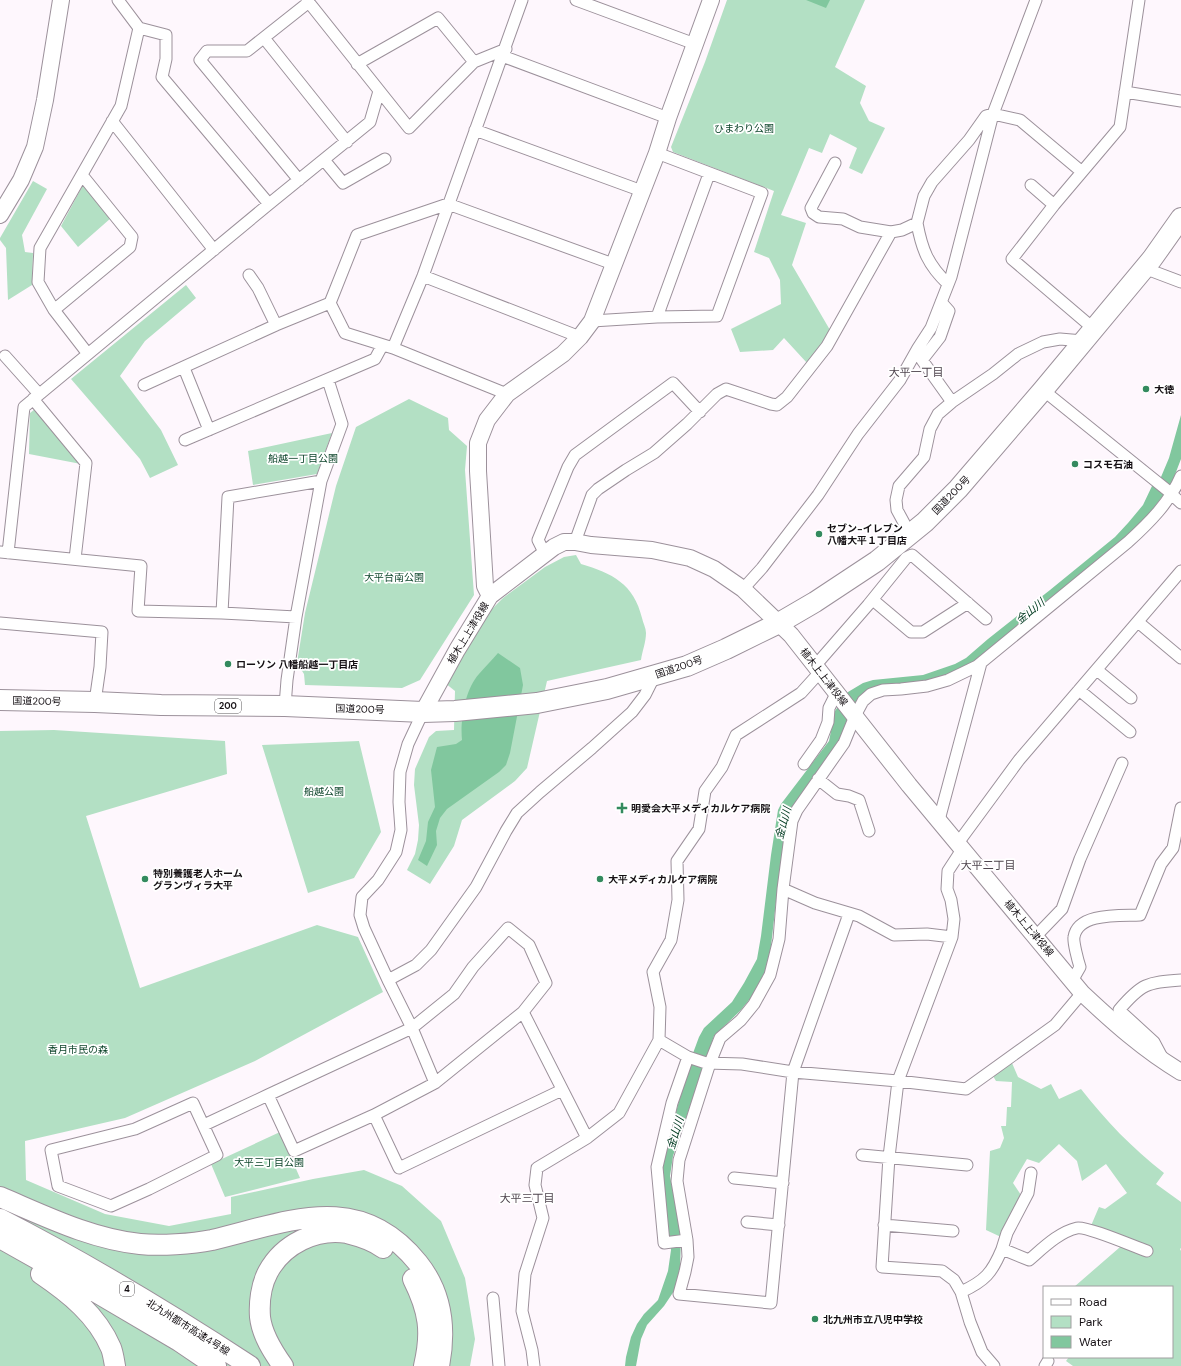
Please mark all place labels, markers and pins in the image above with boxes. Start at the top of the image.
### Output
place label: 大徳 [1154,383,1174,396]
marker: 大徳 [1141,384,1151,394]
place label: コスモ石油 [1083,458,1133,471]
marker: コスモ石油 [1070,459,1080,469]
place label: セブン-イレブン 八幡大平１丁目店 [827,522,907,547]
marker: セブン-イレブン 八幡大平１丁目店 [814,529,824,539]
place label: ローソン 八幡船越一丁目店 [236,658,358,671]
marker: ローソン 八幡船越一丁目店 [223,659,233,669]
marker: 明愛会大平メディカルケア病院 [616,802,628,814]
place label: 明愛会大平メディカルケア病院 [631,802,770,815]
place label: 特別養護老人ホーム グランヴィラ大平 [153,867,243,892]
place label: 大平メディカルケア病院 [608,873,717,886]
marker: 特別養護老人ホーム グランヴィラ大平 [140,874,150,884]
marker: 大平メディカルケア病院 [595,874,605,884]
place label: 北九州市立八児中学校 [823,1313,923,1326]
marker: 北九州市立八児中学校 [810,1314,820,1324]

